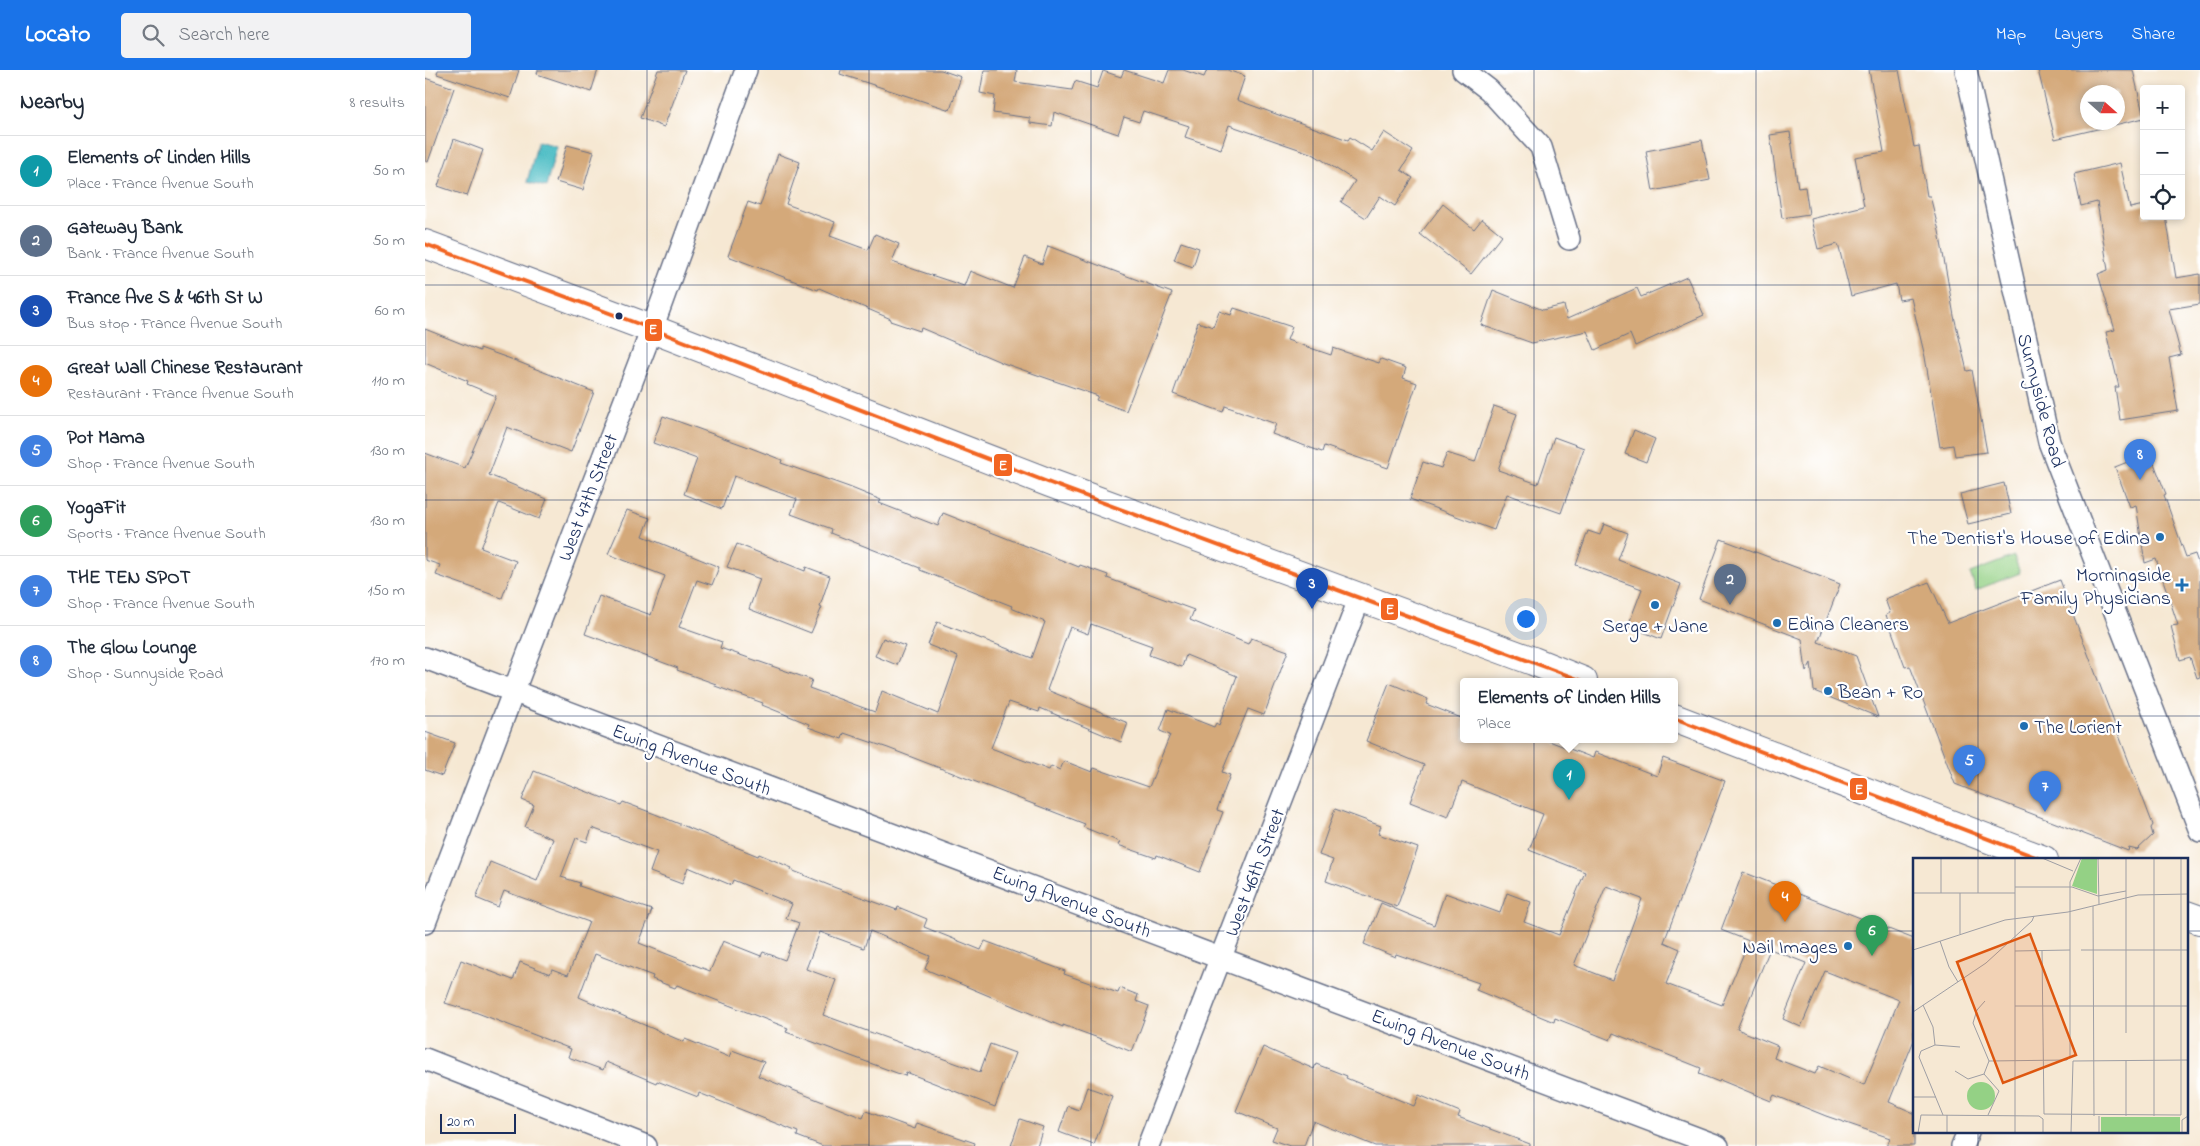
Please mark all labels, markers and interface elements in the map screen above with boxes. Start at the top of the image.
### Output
search box [121,13,471,58]
text: Locato [25,18,91,53]
icon: search [139,21,167,49]
text: Search here [179,22,270,49]
text: Map [1996,22,2026,48]
text: Layers [2054,22,2104,48]
text: Share [2132,22,2175,48]
north arrow [2080,85,2125,130]
map controls [2140,85,2185,220]
button: + [2140,85,2185,130]
text: Nearby [20,88,84,118]
text: 8 results [349,91,405,115]
button: − [2140,130,2185,175]
text: Elements of Linden Hills [67,145,251,172]
text: 1 [33,159,39,183]
text: 50 m [373,159,405,183]
text: Place · France Avenue South [67,172,254,196]
button: locate [2140,175,2185,220]
text: Gateway Bank [67,215,183,242]
text: 2 [32,229,40,253]
text: 50 m [373,229,405,253]
text: Bank · France Avenue South [67,242,254,266]
text: France Ave S & 46th St W [67,285,263,312]
text: 3 [33,299,39,323]
text: 60 m [375,299,405,323]
unlabelled marker [614,311,624,321]
text: Bus stop · France Avenue South [67,312,282,336]
line badge: E [644,318,663,342]
text: E [649,320,658,341]
street label: Sunnyside Road [2008,330,2071,471]
text: Great Wall Chinese Restaurant [67,355,303,382]
text: 4 [33,369,39,393]
text: 110 m [371,369,405,393]
text: Restaurant · France Avenue South [67,382,294,406]
text: Pot Mama [67,425,145,452]
street label: West 47th Street [552,430,627,566]
text: 5 [31,439,41,463]
text: 130 m [370,439,405,463]
pin: 8 [2124,439,2156,480]
text: Shop · France Avenue South [67,452,255,476]
line badge: E [993,453,1013,477]
text: E [999,456,1008,477]
text: YogaFit [67,495,126,522]
text: 6 [32,509,40,533]
text: 130 m [370,509,405,533]
text: Sports · France Avenue South [67,522,266,546]
place label: The Dentist's House of Edina [1907,525,2150,554]
marker: The Dentist's House of Edina [2154,531,2166,543]
place label: Morningside Family Physicians [2020,562,2171,614]
pin: 2 [1714,564,1746,605]
text: THE TEN SPOT [67,565,191,592]
pin: 3 [1296,568,1328,609]
marker: Morningside Family Physicians [2175,578,2189,592]
text: 7 [33,579,39,603]
text: 150 m [367,579,405,603]
text: Shop · France Avenue South [67,592,255,616]
line badge: E [1380,597,1399,621]
marker: Serge + Jane [1649,599,1661,611]
text: E [1386,600,1395,621]
your location [1513,606,1539,632]
place label: Edina Cleaners [1787,611,1909,640]
place label: Serge + Jane [1602,613,1708,643]
marker: Edina Cleaners [1771,617,1783,629]
text: The Glow Lounge [67,635,197,662]
text: 8 [33,649,39,673]
text: 170 m [370,649,405,673]
text: Shop · Sunnyside Road [67,662,223,686]
popup [1460,678,1678,743]
place label: Bean + Ro [1837,679,1923,708]
text: Elements of Linden Hills [1477,685,1661,712]
marker: Bean + Ro [1822,685,1834,697]
text: Place [1477,712,1511,736]
place label: The Lorient [2034,714,2122,743]
street label: Ewing Avenue South [607,718,775,806]
marker: The Lorient [2018,720,2030,732]
pin: 5 [1953,745,1985,786]
pin: 1 [1553,759,1585,800]
pin: 7 [2029,771,2061,812]
line badge: E [1849,777,1868,801]
text: E [1855,780,1864,801]
street label: West 46th Street [1219,804,1294,941]
inset map [1913,858,2187,1134]
street label: Ewing Avenue South [987,860,1155,948]
pin: 4 [1769,881,1801,922]
pin: 6 [1856,915,1888,956]
place label: Nail Images [1743,934,1838,964]
marker: Nail Images [1842,940,1854,952]
street label: Ewing Avenue South [1366,1003,1534,1091]
scale bar [440,1111,516,1134]
text: 20 m [447,1112,474,1133]

